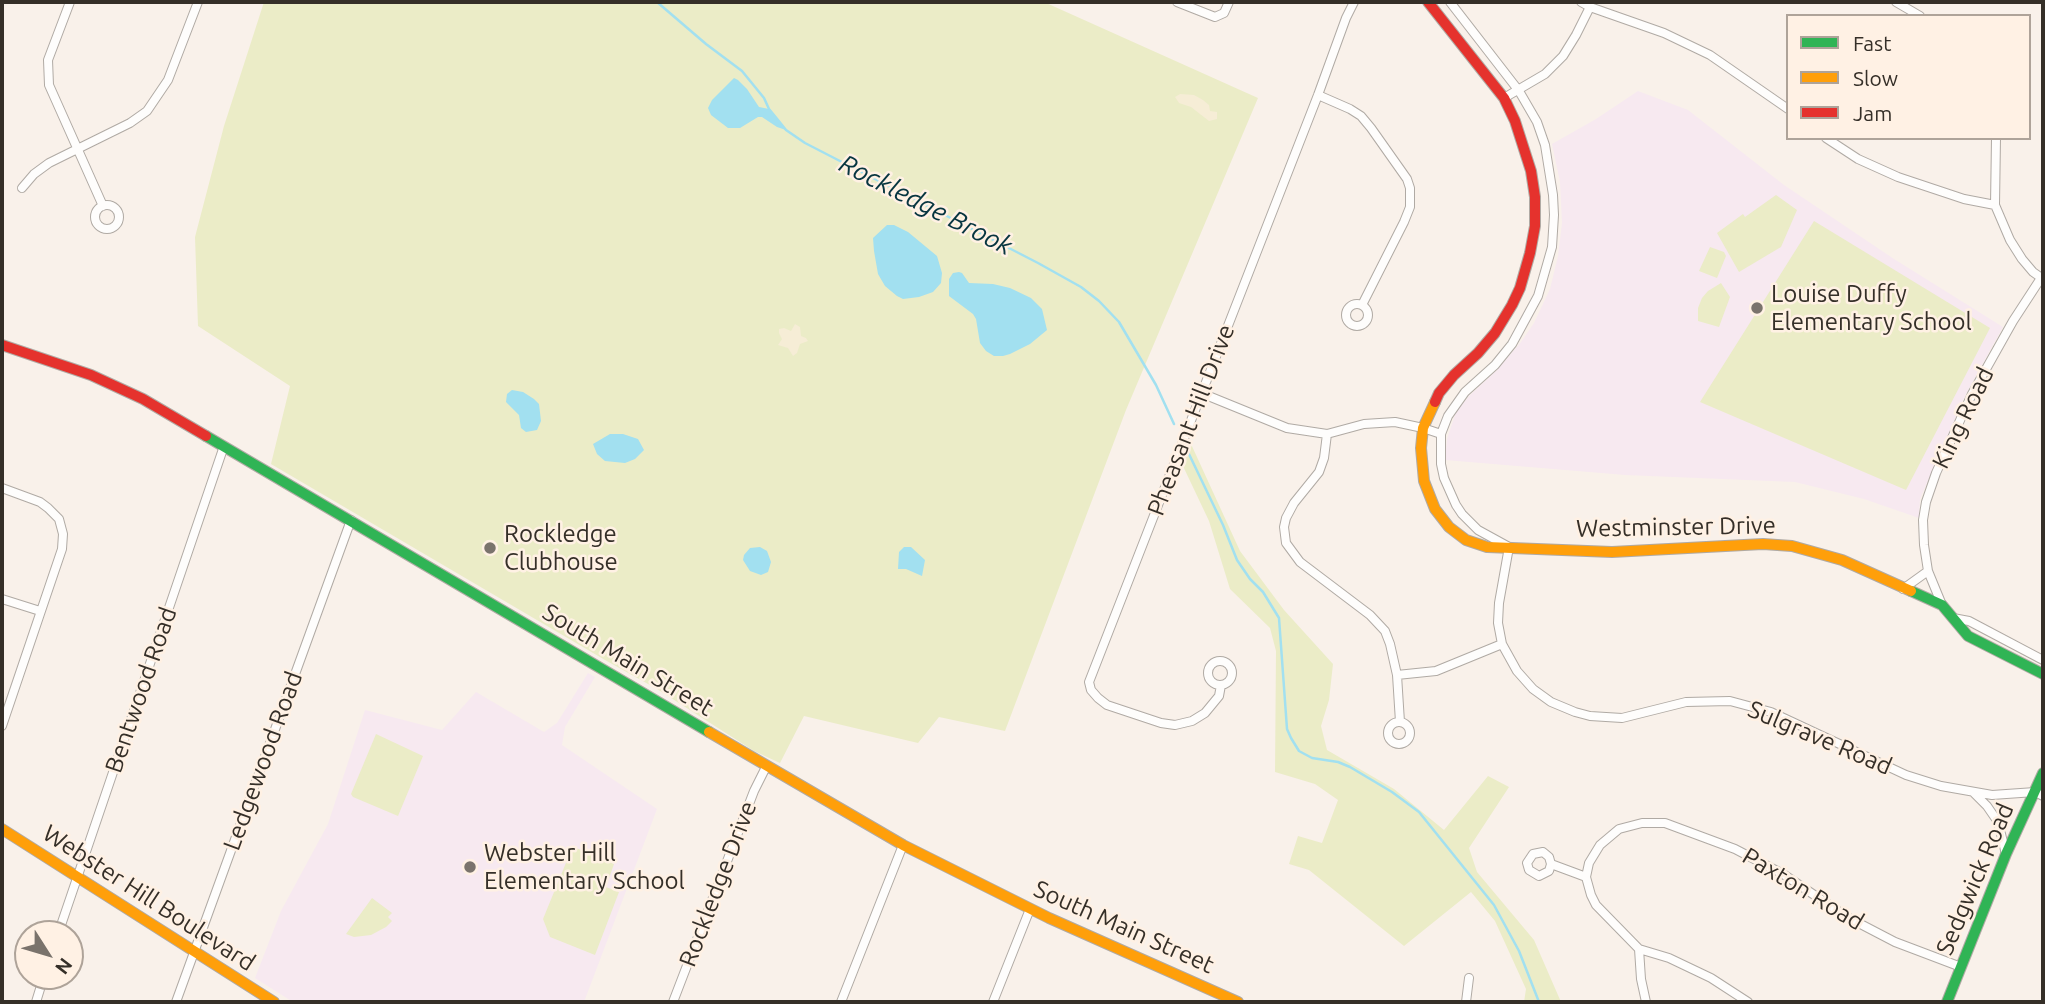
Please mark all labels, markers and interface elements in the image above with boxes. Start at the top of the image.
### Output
legend [1786,14,2031,140]
text: Fast [1853,31,1891,55]
text: Slow [1853,66,1898,90]
text: Jam [1853,101,1892,125]
water label: Rockledge Brook [834,148,1018,262]
place label: Louise Duffy Elementary School [1771,280,1972,336]
marker: Louise Duffy Elementary School [1749,300,1765,316]
street label: Pheasant Hill Drive [1141,320,1241,520]
street label: King Road [1926,363,2000,473]
street label: Westminster Drive [1576,511,1776,543]
place label: Rockledge Clubhouse [504,520,618,576]
marker: Rockledge Clubhouse [482,540,498,556]
street label: South Main Street [537,598,719,722]
street label: Bentwood Road [99,603,183,777]
street label: Ledgewood Road [217,668,309,854]
street label: Sulgrave Road [1744,695,1896,781]
street label: Rockledge Drive [673,797,763,971]
street label: Sedgwick Road [1930,799,2020,959]
street label: Webster Hill Boulevard [38,819,260,977]
place label: Webster Hill Elementary School [484,839,685,895]
street label: Paxton Road [1737,841,1869,937]
marker: Webster Hill Elementary School [462,859,478,875]
street label: South Main Street [1029,874,1219,980]
north arrow [14,920,84,990]
text: N [51,954,77,979]

